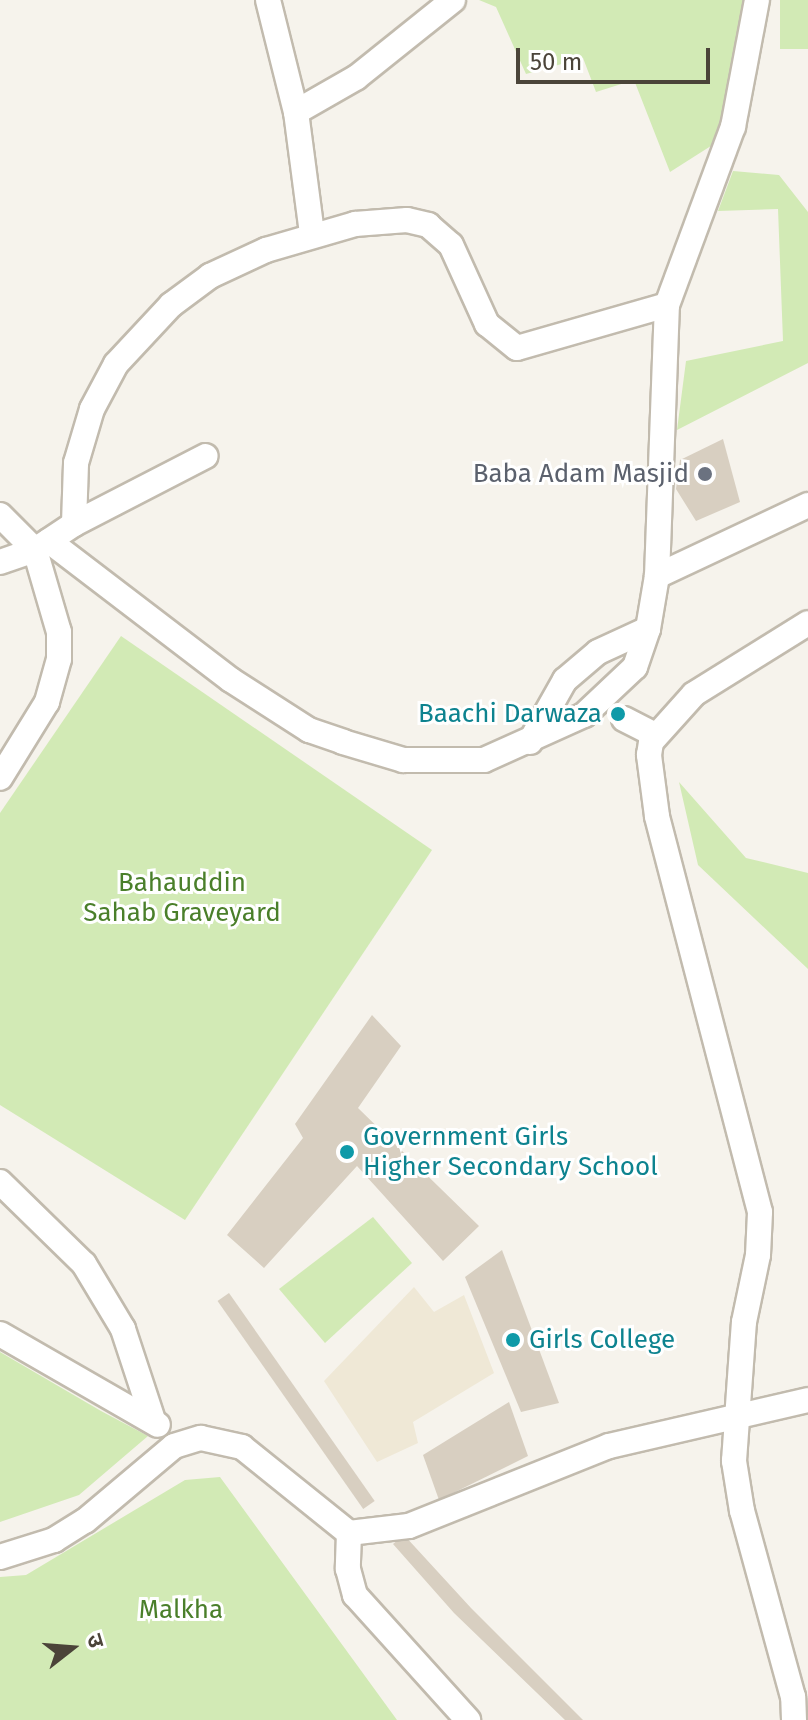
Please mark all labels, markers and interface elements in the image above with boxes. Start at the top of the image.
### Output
scale bar [520,32,714,82]
text: 50 m [530,48,582,76]
place label: Baba Adam Masjid [473,458,689,490]
marker: Baba Adam Masjid [696,465,714,483]
place label: Baachi Darwaza [418,698,602,730]
marker: Baachi Darwaza [609,705,627,723]
park label: Bahauddin Sahab Graveyard [83,867,281,928]
place label: Government Girls Higher Secondary School [363,1121,658,1182]
marker: Government Girls Higher Secondary School [338,1143,356,1161]
place label: Girls College [529,1324,675,1356]
marker: Girls College [504,1331,522,1349]
park label: Malkha [139,1594,223,1626]
north arrow [32,1608,112,1688]
text: उ [81,1631,110,1651]

